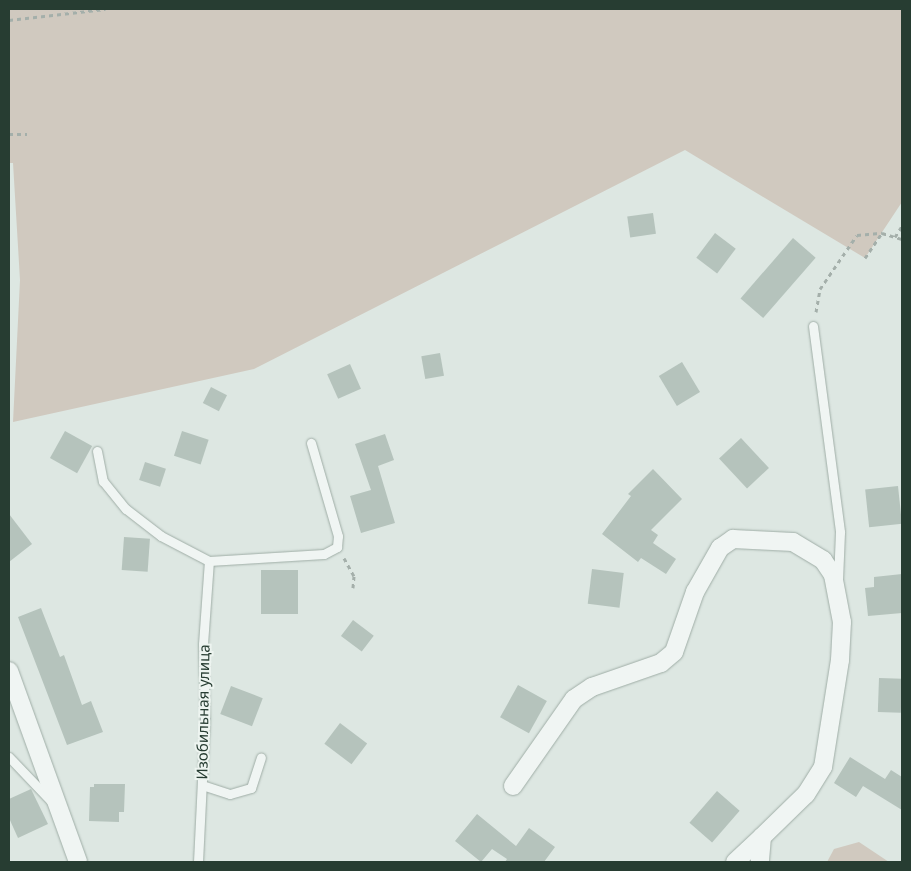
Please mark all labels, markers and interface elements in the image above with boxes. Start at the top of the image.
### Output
street label: Изобильная улица [193,644,213,780]

